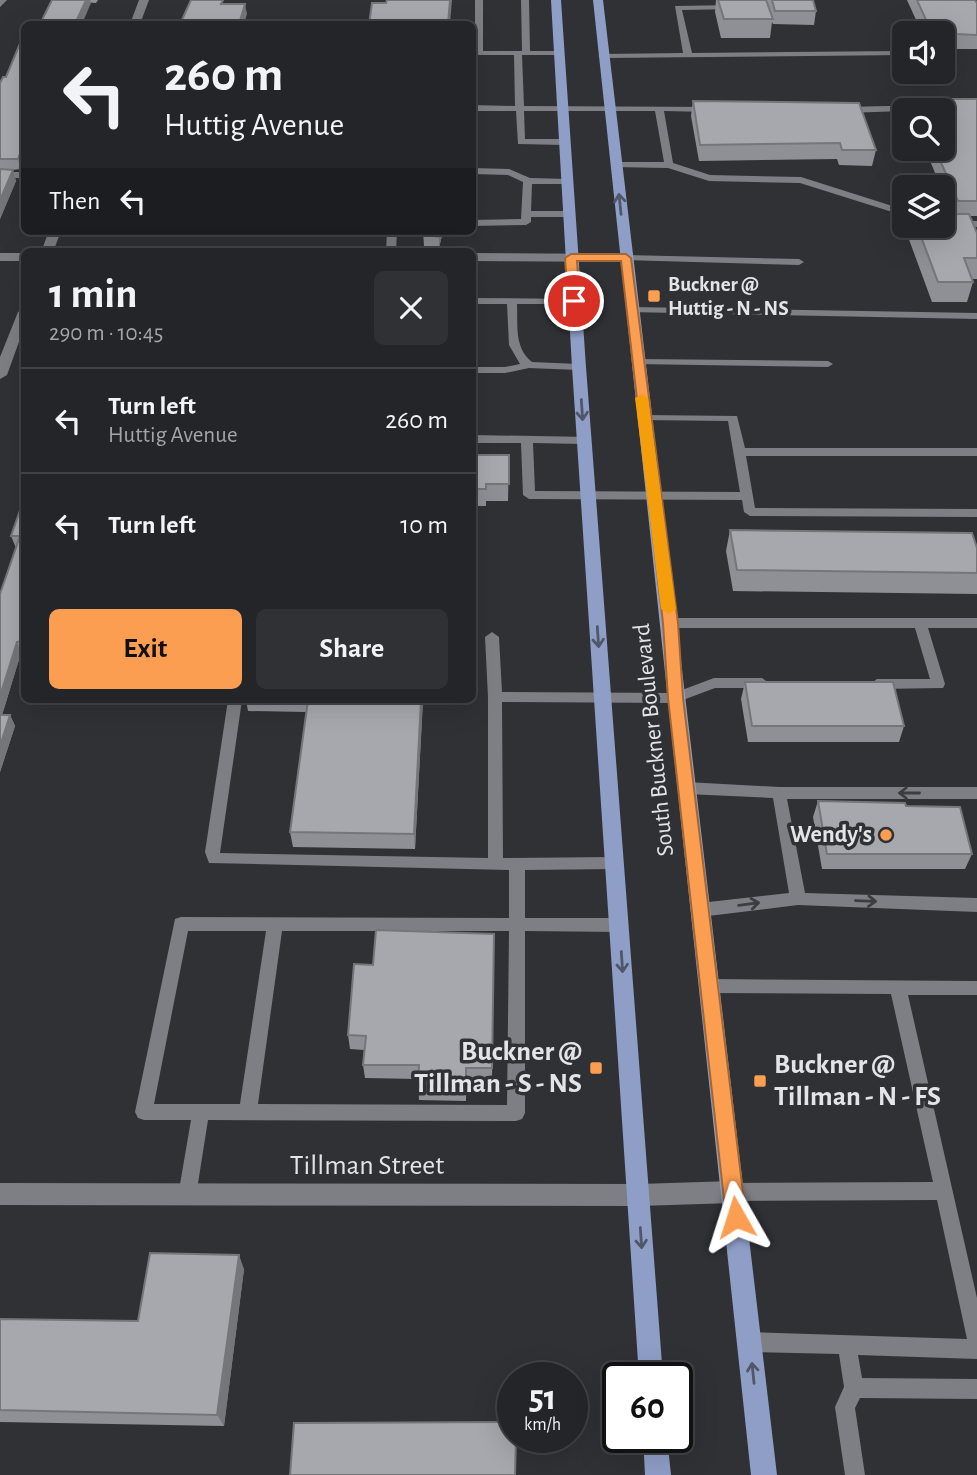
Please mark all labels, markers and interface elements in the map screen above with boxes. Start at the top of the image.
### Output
map controls [892,21,955,238]
button: sound [892,21,955,84]
icon: left [49,49,140,140]
text: 260 m [164,51,283,100]
button: search [892,98,955,161]
text: Huttig Avenue [164,109,344,141]
button: layers [892,175,955,238]
icon: left [114,182,152,220]
text: Then [49,188,100,214]
one-way arrow [613,193,626,216]
button: close [374,271,448,345]
pin [544,271,604,331]
text: 1 min [49,273,138,315]
place label: Buckner @ Huttig - N - NS [668,274,789,319]
icon: arrive [555,282,593,320]
marker: Buckner @ Huttig - N - NS [646,288,662,304]
text: 290 m · 10:45 [49,322,163,345]
text: Turn left [108,393,196,419]
one-way arrow [576,399,589,421]
icon: left [49,402,87,440]
text: 260 m [385,407,448,433]
text: Huttig Avenue [108,424,238,447]
icon: left [49,507,87,545]
text: Turn left [108,512,196,538]
text: 10 m [400,512,448,538]
button: Exit [49,609,242,689]
button: Share [256,609,448,689]
street label: South Buckner Boulevard [630,622,678,858]
one-way arrow [592,626,605,648]
one-way arrow [898,786,921,800]
place label: Wendy's [790,823,872,847]
marker: Wendy's [878,827,894,843]
one-way arrow [855,895,878,908]
one-way arrow [737,898,760,911]
one-way arrow [616,950,629,973]
place label: Buckner @ Tillman - S - NS [414,1038,582,1098]
place label: Buckner @ Tillman - N - FS [774,1051,941,1111]
marker: Buckner @ Tillman - S - NS [588,1060,604,1076]
marker: Buckner @ Tillman - N - FS [752,1073,768,1089]
street label: Tillman Street [290,1152,444,1180]
position arrow [699,1180,773,1254]
one-way arrow [635,1226,648,1249]
speed limit sign: 60 [602,1362,693,1453]
one-way arrow [746,1362,759,1385]
text: 51 [529,1381,556,1416]
text: km/h [524,1416,561,1434]

